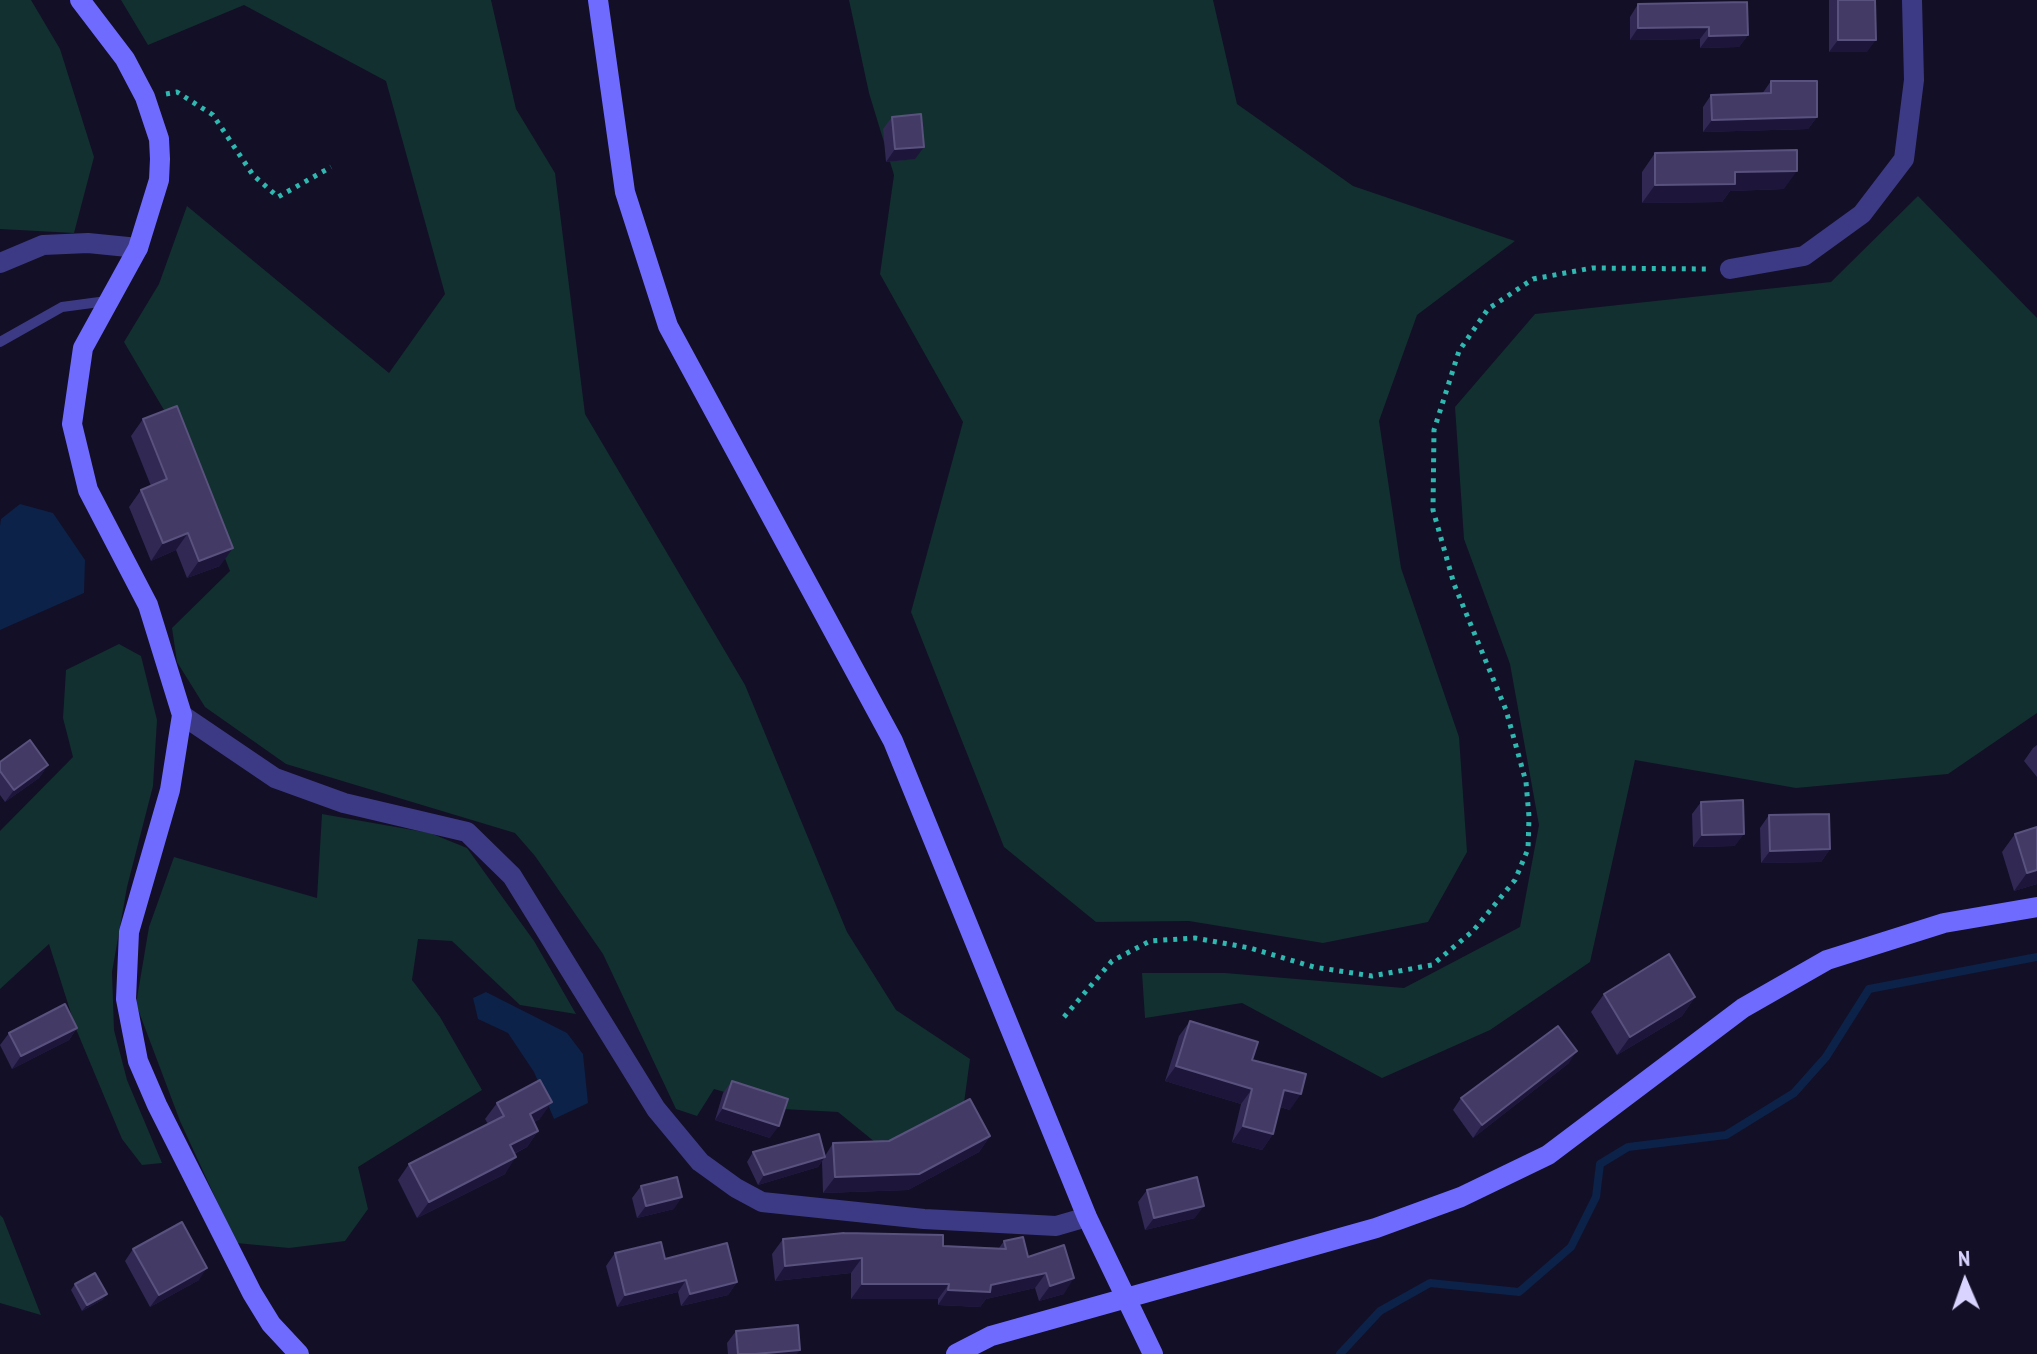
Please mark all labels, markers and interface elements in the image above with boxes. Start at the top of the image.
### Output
north arrow [1925,1242,2005,1322]
text: N [1958,1244,1971,1272]

